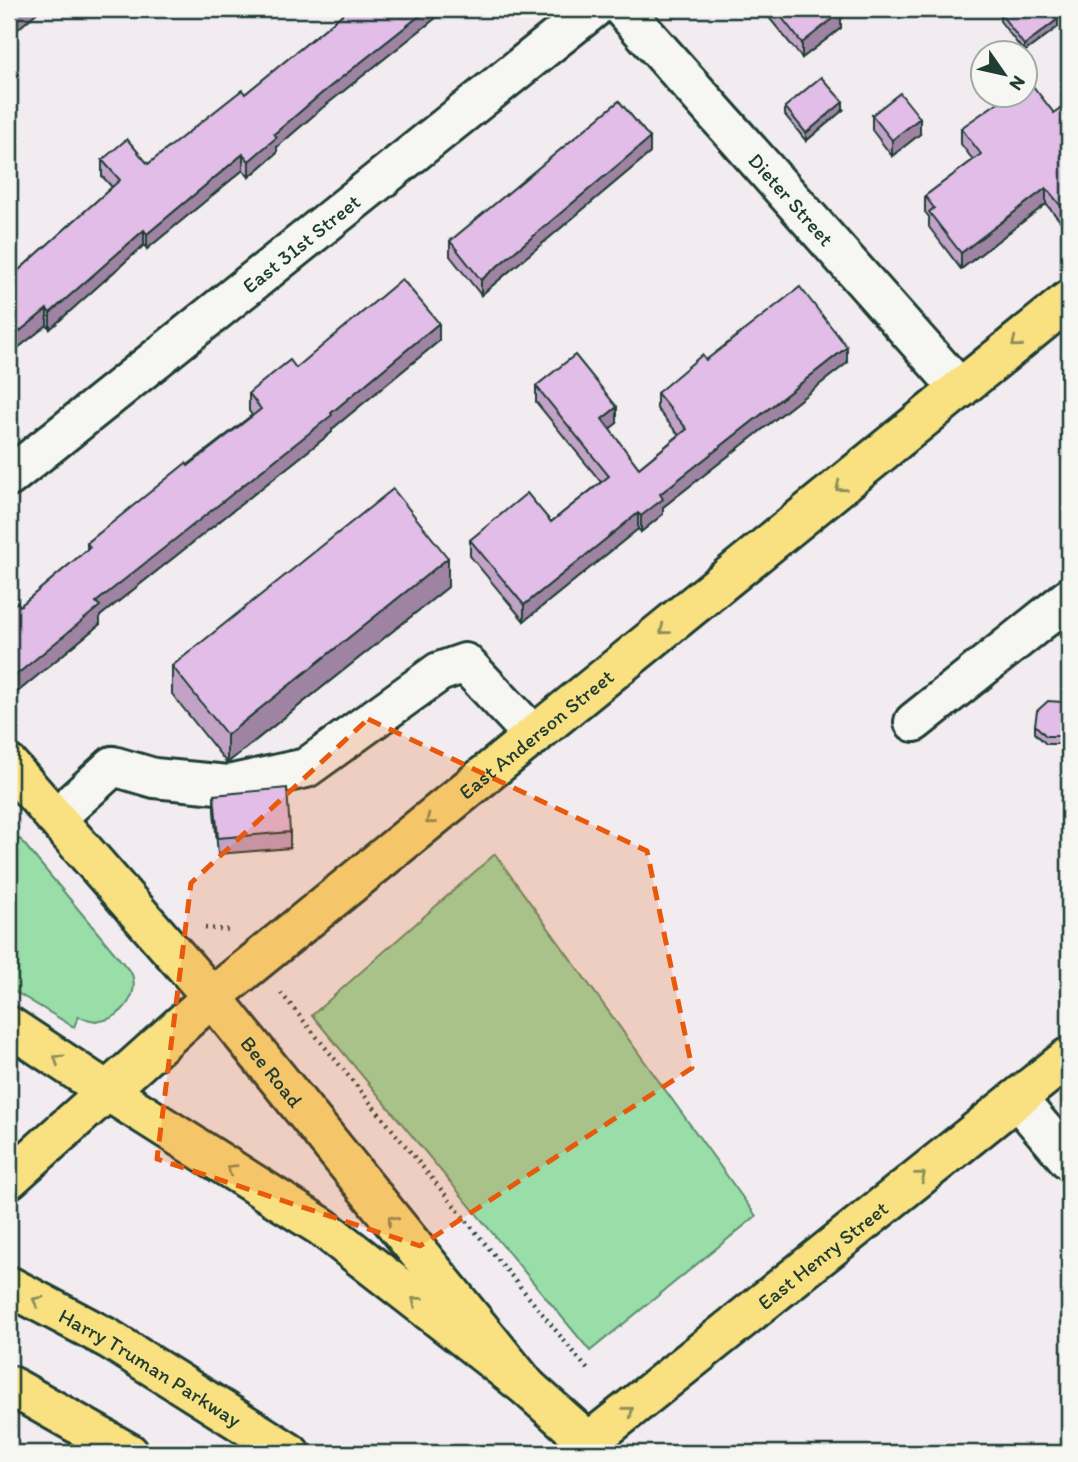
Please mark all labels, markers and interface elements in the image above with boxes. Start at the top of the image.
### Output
north arrow [970,38,1040,108]
text: N [1005,71,1031,95]
street label: Dieter Street [744,147,839,251]
street label: East 31st Street [237,188,365,298]
one-way arrow [1012,335,1025,347]
one-way arrow [836,478,848,491]
one-way arrow [659,622,671,635]
street label: East Anderson Street [453,663,618,804]
one-way arrow [426,812,439,824]
street label: Bee Road [236,1031,309,1113]
one-way arrow [53,1055,66,1067]
one-way arrow [226,1165,239,1178]
one-way arrow [913,1172,925,1185]
street label: East Henry Street [752,1195,893,1314]
one-way arrow [387,1215,400,1227]
one-way arrow [32,1296,44,1309]
one-way arrow [412,1296,424,1309]
street label: Harry Truman Parkway [55,1302,246,1432]
one-way arrow [621,1406,633,1419]

